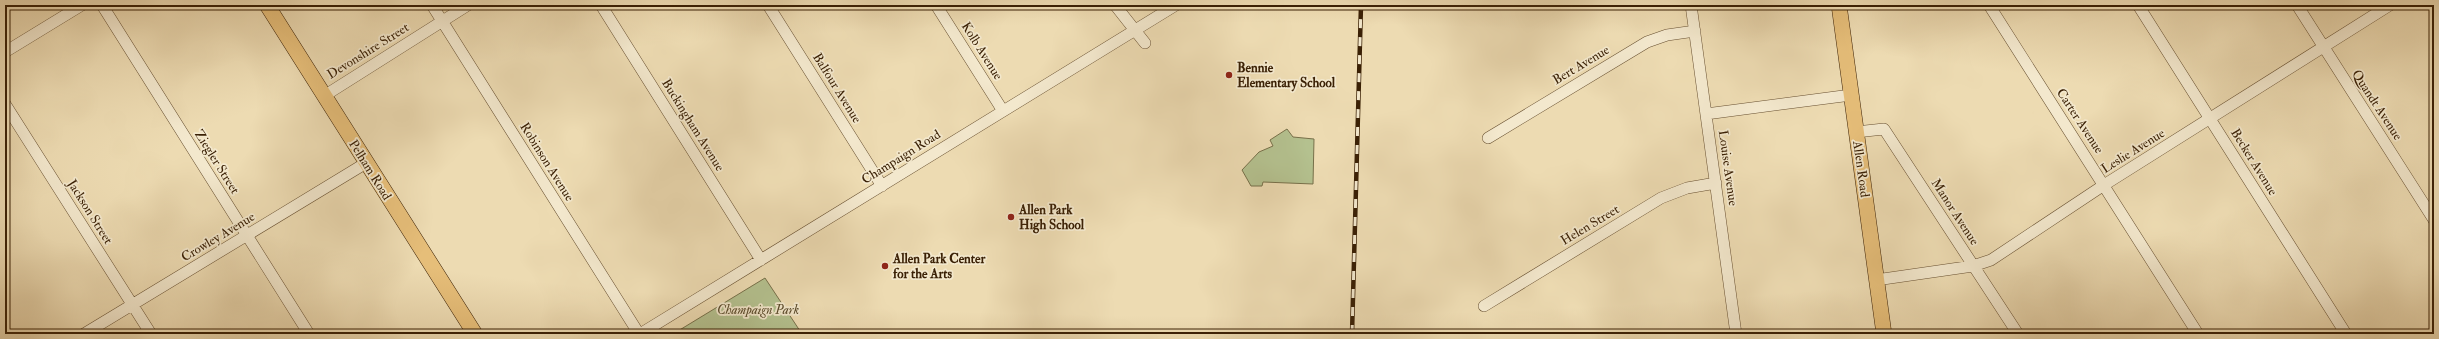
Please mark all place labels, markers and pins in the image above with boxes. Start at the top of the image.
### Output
place label: Bennie Elementary School [1237,60,1336,92]
marker: Bennie Elementary School [1224,70,1234,80]
place label: Allen Park High School [1018,202,1085,234]
marker: Allen Park High School [1006,212,1016,222]
place label: Allen Park Center for the Arts [892,251,986,282]
marker: Allen Park Center for the Arts [880,261,890,271]

